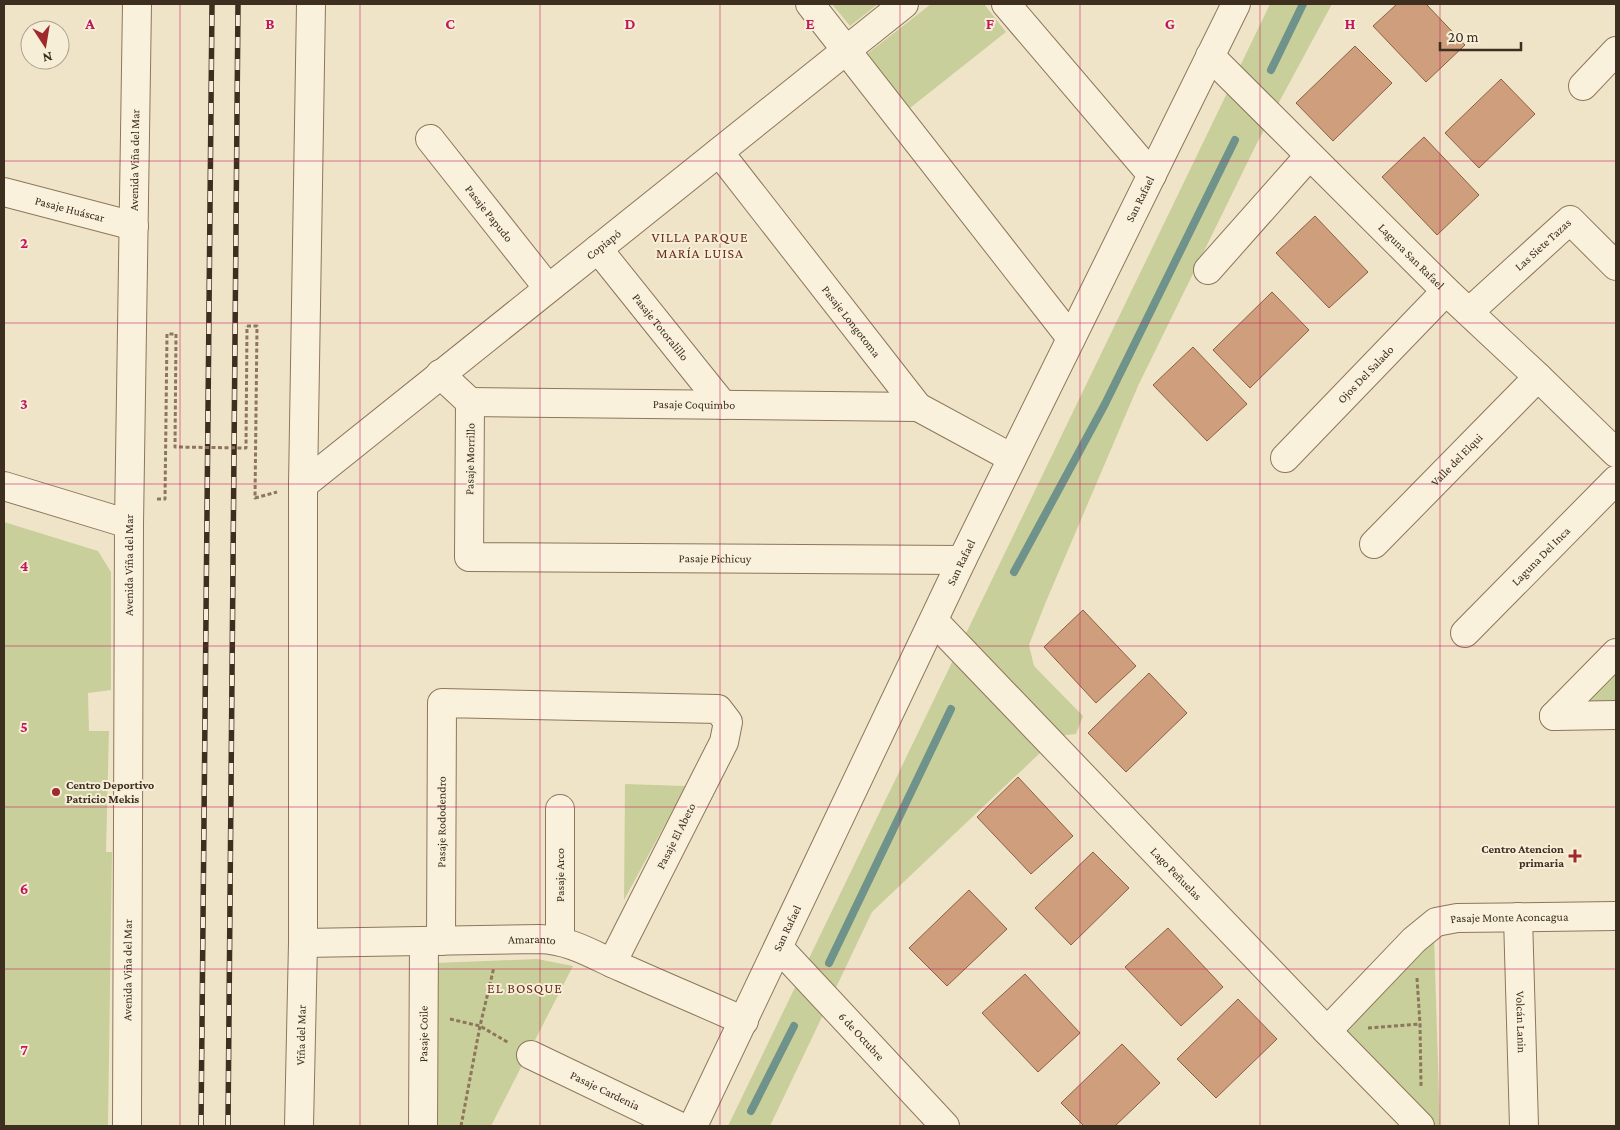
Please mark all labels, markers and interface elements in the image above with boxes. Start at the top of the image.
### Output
text: A [84,15,95,32]
text: B [265,15,275,32]
text: C [445,15,455,32]
text: D [624,15,636,32]
text: E [805,15,815,32]
text: F [986,15,995,32]
text: G [1165,15,1175,32]
text: H [1345,15,1356,32]
north arrow [20,20,70,70]
scale bar [1440,20,1521,52]
text: 20 m [1448,29,1479,45]
text: N [41,49,54,67]
street label: Avenida Viña del Mar [127,108,142,211]
street label: San Rafael [1123,174,1157,224]
street label: Pasaje Papudo [462,182,516,245]
street label: Pasaje Huáscar [33,193,107,225]
street label: Las Siete Tazas [1512,215,1574,274]
street label: Laguna San Rafael [1375,221,1447,292]
street label: Copiapó [584,226,624,262]
district label: VILLA PARQUE MARÍA LUISA [652,229,748,261]
text: 2 [20,234,28,251]
street label: Pasaje Longotoma [819,283,884,361]
street label: Pasaje Totoralillo [629,291,692,364]
street label: Ojos Del Salado [1335,343,1397,406]
text: 3 [20,395,28,412]
street label: Pasaje Coquimbo [653,397,735,412]
street label: Pasaje Morrillo [462,423,478,495]
street label: Valle del Elqui [1428,431,1486,489]
street label: Avenida Viña del Mar [122,513,136,616]
street label: Laguna Del Inca [1509,523,1573,589]
street label: San Rafael [944,537,978,588]
street label: Pasaje Pichicuy [679,551,752,566]
text: 4 [20,557,29,574]
text: 5 [20,718,28,735]
street label: Pasaje Rododendro [434,776,449,868]
place label: Centro Deportivo Patricio Mekis [66,778,154,806]
marker: Centro Deportivo Patricio Mekis [50,786,62,798]
street label: Pasaje El Abeto [653,801,699,871]
place label: Centro Atencion primaria [1481,842,1564,870]
street label: Lago Peñuelas [1148,844,1205,903]
street label: Pasaje Arco [553,848,567,902]
marker: Centro Atencion primaria [1568,849,1582,863]
text: 6 [20,880,28,897]
street label: San Rafael [770,903,804,954]
street label: Pasaje Monte Aconcagua [1449,910,1569,926]
street label: Avenida Viña del Mar [120,918,135,1021]
street label: Amaranto [508,932,557,948]
district label: EL BOSQUE [487,980,563,996]
street label: Volcán Lanin [1513,991,1529,1054]
street label: Viña del Mar [293,1004,309,1066]
street label: Pasaje Coile [416,1006,431,1062]
street label: 6 de Octubre [836,1009,887,1064]
text: 7 [20,1041,28,1058]
street label: Pasaje Cardenia [568,1068,642,1113]

